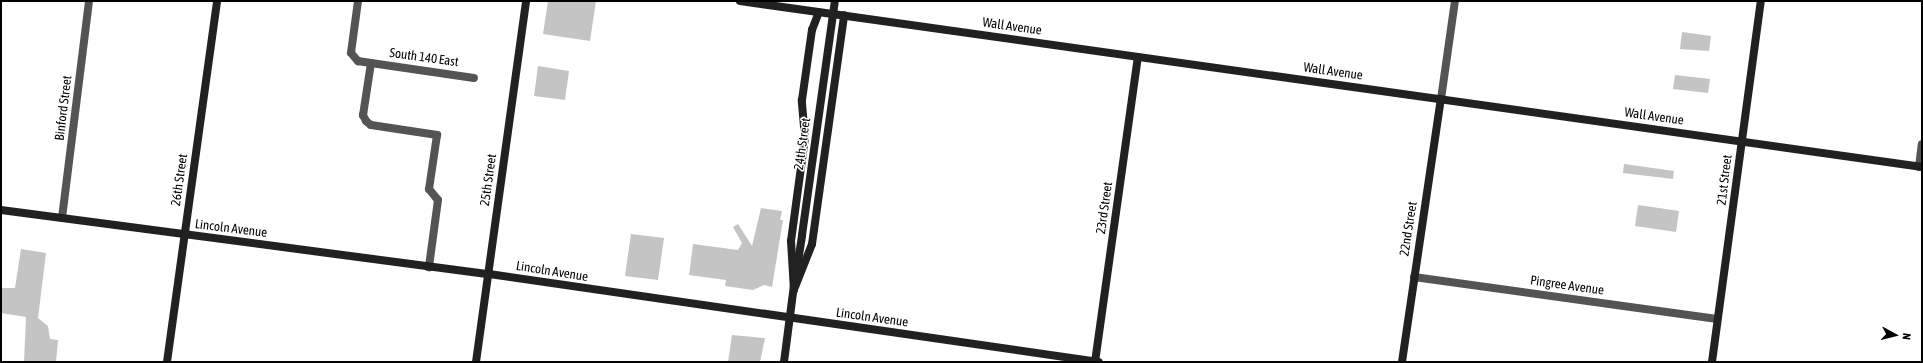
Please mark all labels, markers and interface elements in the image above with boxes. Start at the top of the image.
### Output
street label: Wall Avenue [981,15,1043,39]
street label: South 140 East [388,45,460,71]
street label: Wall Avenue [1302,60,1364,84]
street label: Binford Street [52,75,76,141]
street label: Wall Avenue [1623,105,1685,129]
street label: 24th Street [792,117,814,171]
street label: 26th Street [169,153,191,207]
street label: 25th Street [478,153,500,207]
street label: 21st Street [1714,154,1736,206]
street label: 23rd Street [1094,181,1116,235]
street label: 22nd Street [1397,201,1421,257]
street label: Lincoln Avenue [194,217,268,241]
street label: Lincoln Avenue [515,259,589,285]
street label: Pingree Avenue [1529,273,1605,299]
street label: Lincoln Avenue [835,305,909,331]
north arrow [1875,315,1915,355]
text: N [1901,333,1913,340]

